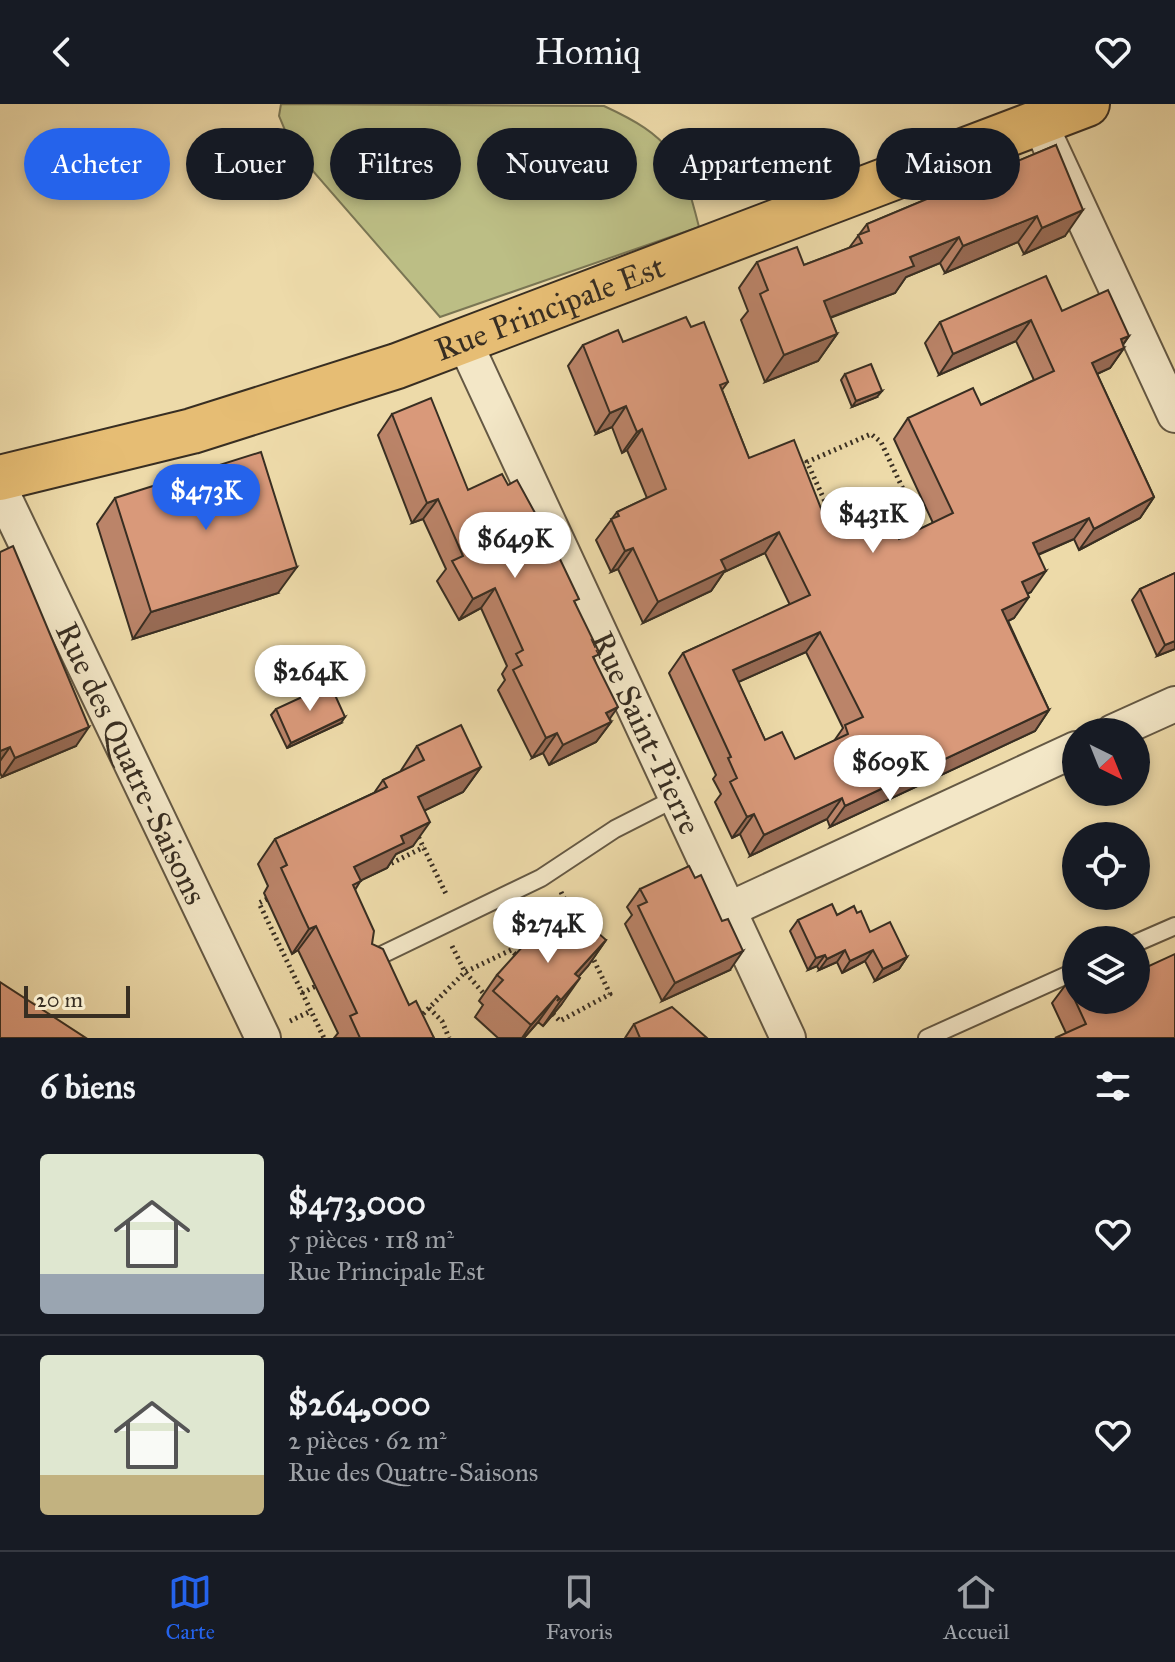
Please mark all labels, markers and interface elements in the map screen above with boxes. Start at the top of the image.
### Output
icon: back [40,30,84,74]
text: Homiq [534,30,641,74]
icon: heart [1091,30,1135,74]
chip: Acheter [24,128,170,200]
chip: Louer [186,128,314,200]
chip: Filtres [330,128,461,200]
chip: Nouveau [477,128,637,200]
chip: Appartement [653,128,860,200]
chip: Maison [876,128,1020,200]
street label: Rue Principale Est [429,247,670,369]
pin: $473K [150,464,262,532]
text: $473K [170,474,242,506]
pin: $431K [817,487,929,555]
text: $431K [838,497,908,529]
pin: $649K [459,512,571,580]
text: $649K [477,522,553,554]
street label: Rue des Quatre-Saisons [47,616,215,910]
street label: Rue Saint-Pierre [582,625,710,840]
pin: $264K [254,645,366,713]
text: $264K [273,655,347,687]
north arrow [1062,718,1150,806]
map controls [1062,718,1150,1014]
pin: $609K [834,735,946,803]
text: $609K [852,745,928,777]
button: locate [1062,822,1150,910]
pin: $274K [492,897,604,965]
text: $274K [511,907,585,939]
button: layers [1062,926,1150,1014]
scale bar [24,982,130,1018]
text: 20 m [36,986,83,1013]
icon: filters [1091,1064,1135,1108]
text: 6 biens [40,1066,135,1107]
text: $473,000 [288,1182,426,1223]
icon: home [104,1186,200,1282]
icon: heart [1091,1212,1135,1256]
text: 5 pièces · 118 m² [288,1223,454,1255]
text: Rue Principale Est [288,1255,485,1287]
text: $264,000 [288,1383,430,1424]
icon: home [104,1387,200,1483]
icon: heart [1091,1413,1135,1457]
text: 2 pièces · 62 m² [288,1424,447,1456]
text: Rue des Quatre-Saisons [288,1456,538,1488]
tab: Carte [165,1570,215,1645]
tab: Favoris [546,1570,613,1645]
tab: Accueil [943,1570,1010,1645]

